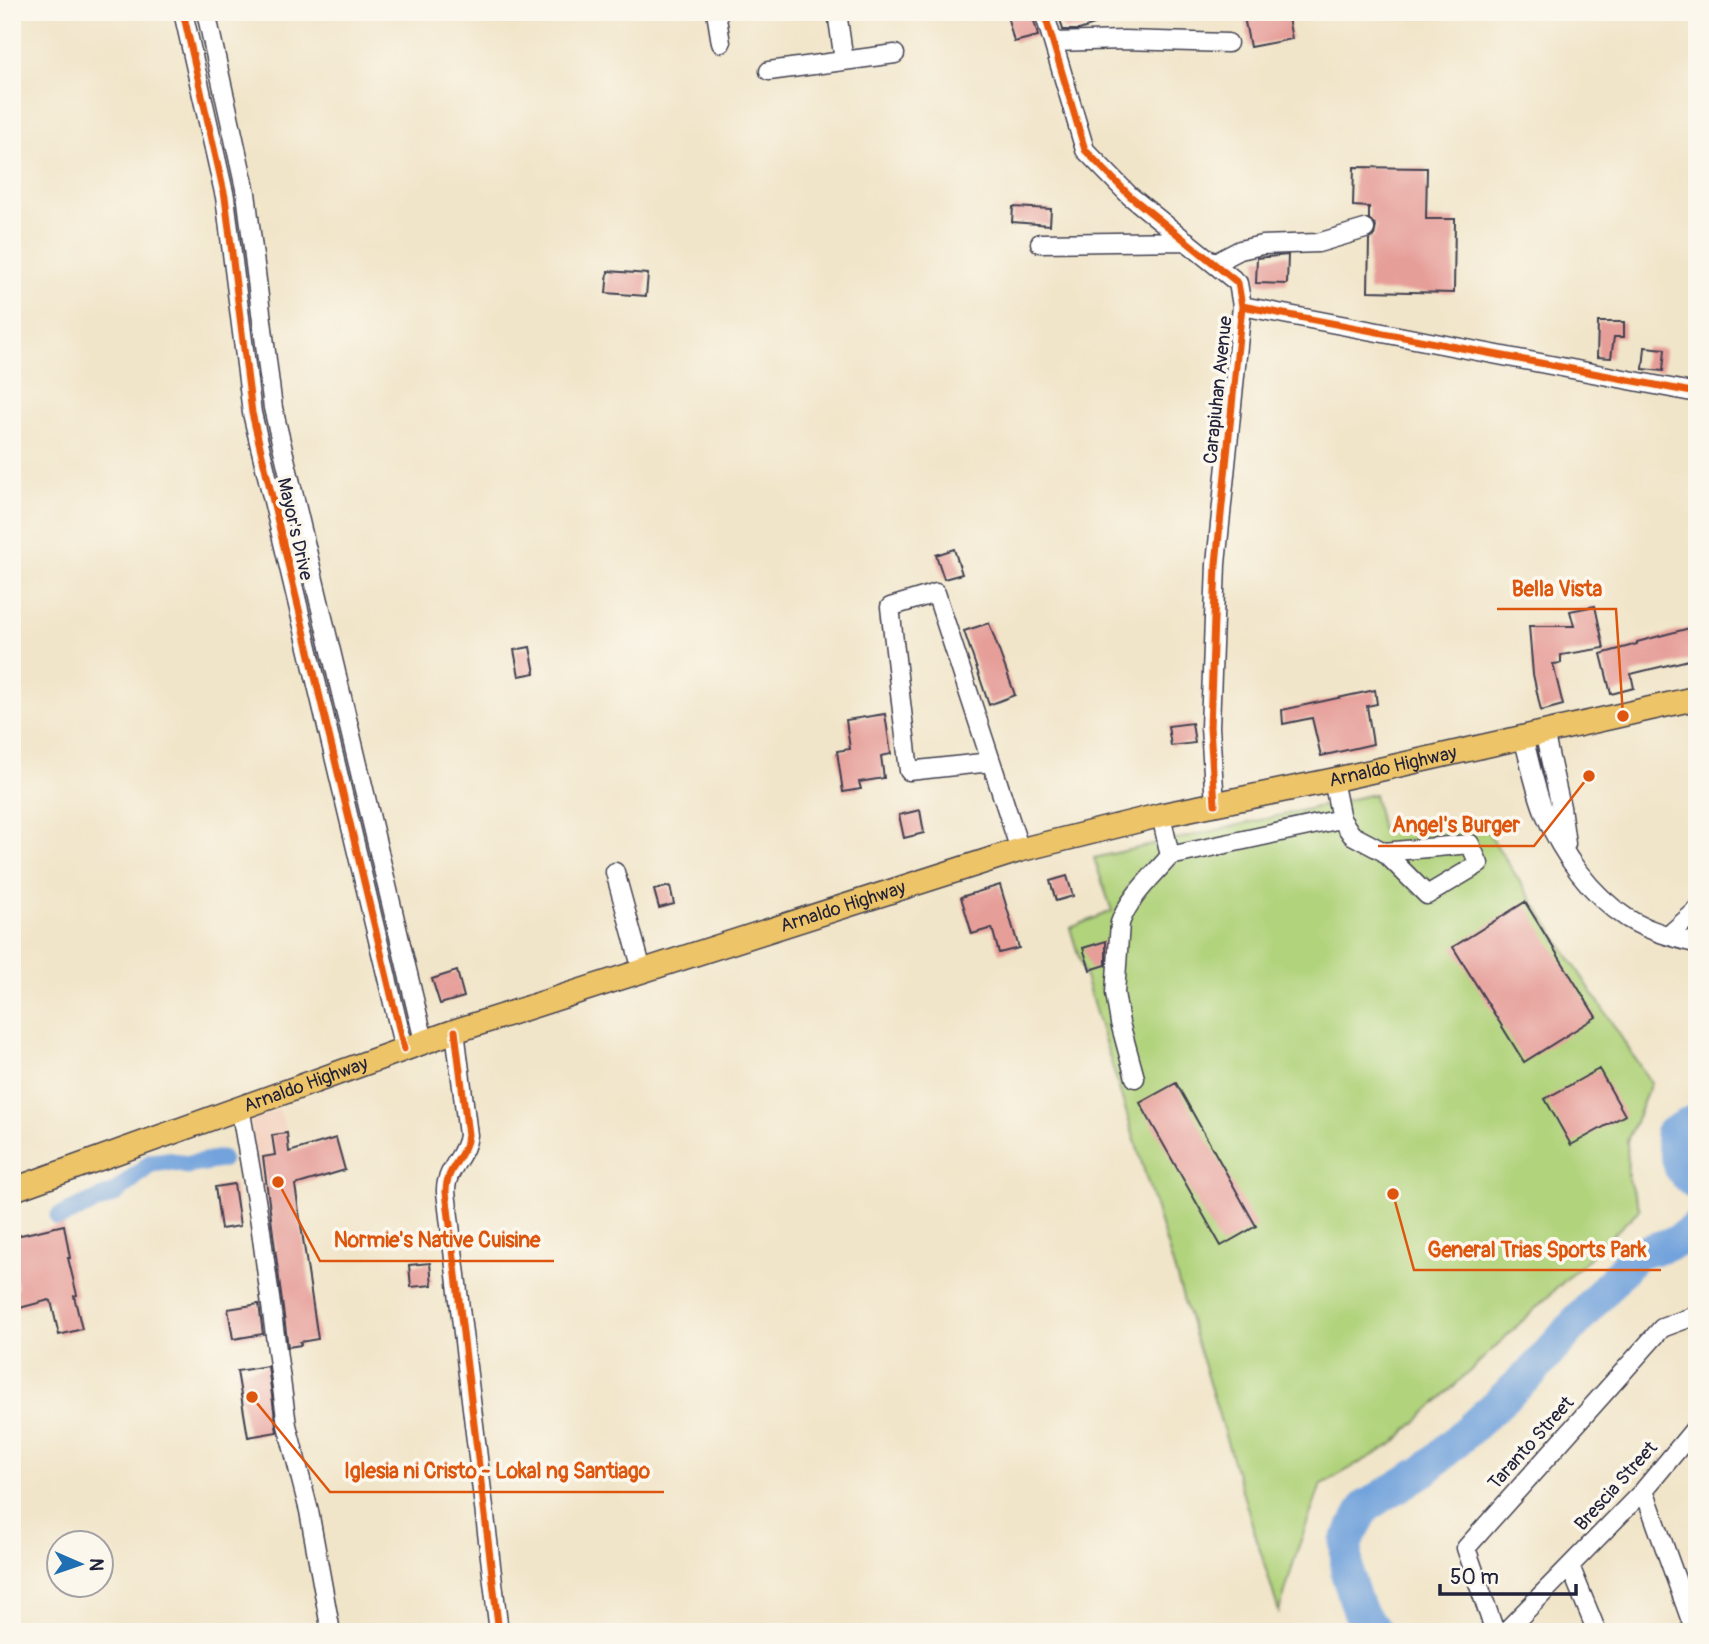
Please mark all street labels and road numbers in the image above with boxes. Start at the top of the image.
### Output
street label: Carapiuhan Avenue [1198,314,1238,465]
street label: Mayor's Drive [272,475,319,583]
street label: Arnaldo Highway [1326,741,1459,793]
street label: Arnaldo Highway [777,875,909,938]
street label: Arnaldo Highway [240,1051,371,1118]
street label: Taranto Street [1483,1391,1579,1495]
street label: Brescia Street [1569,1436,1663,1536]

